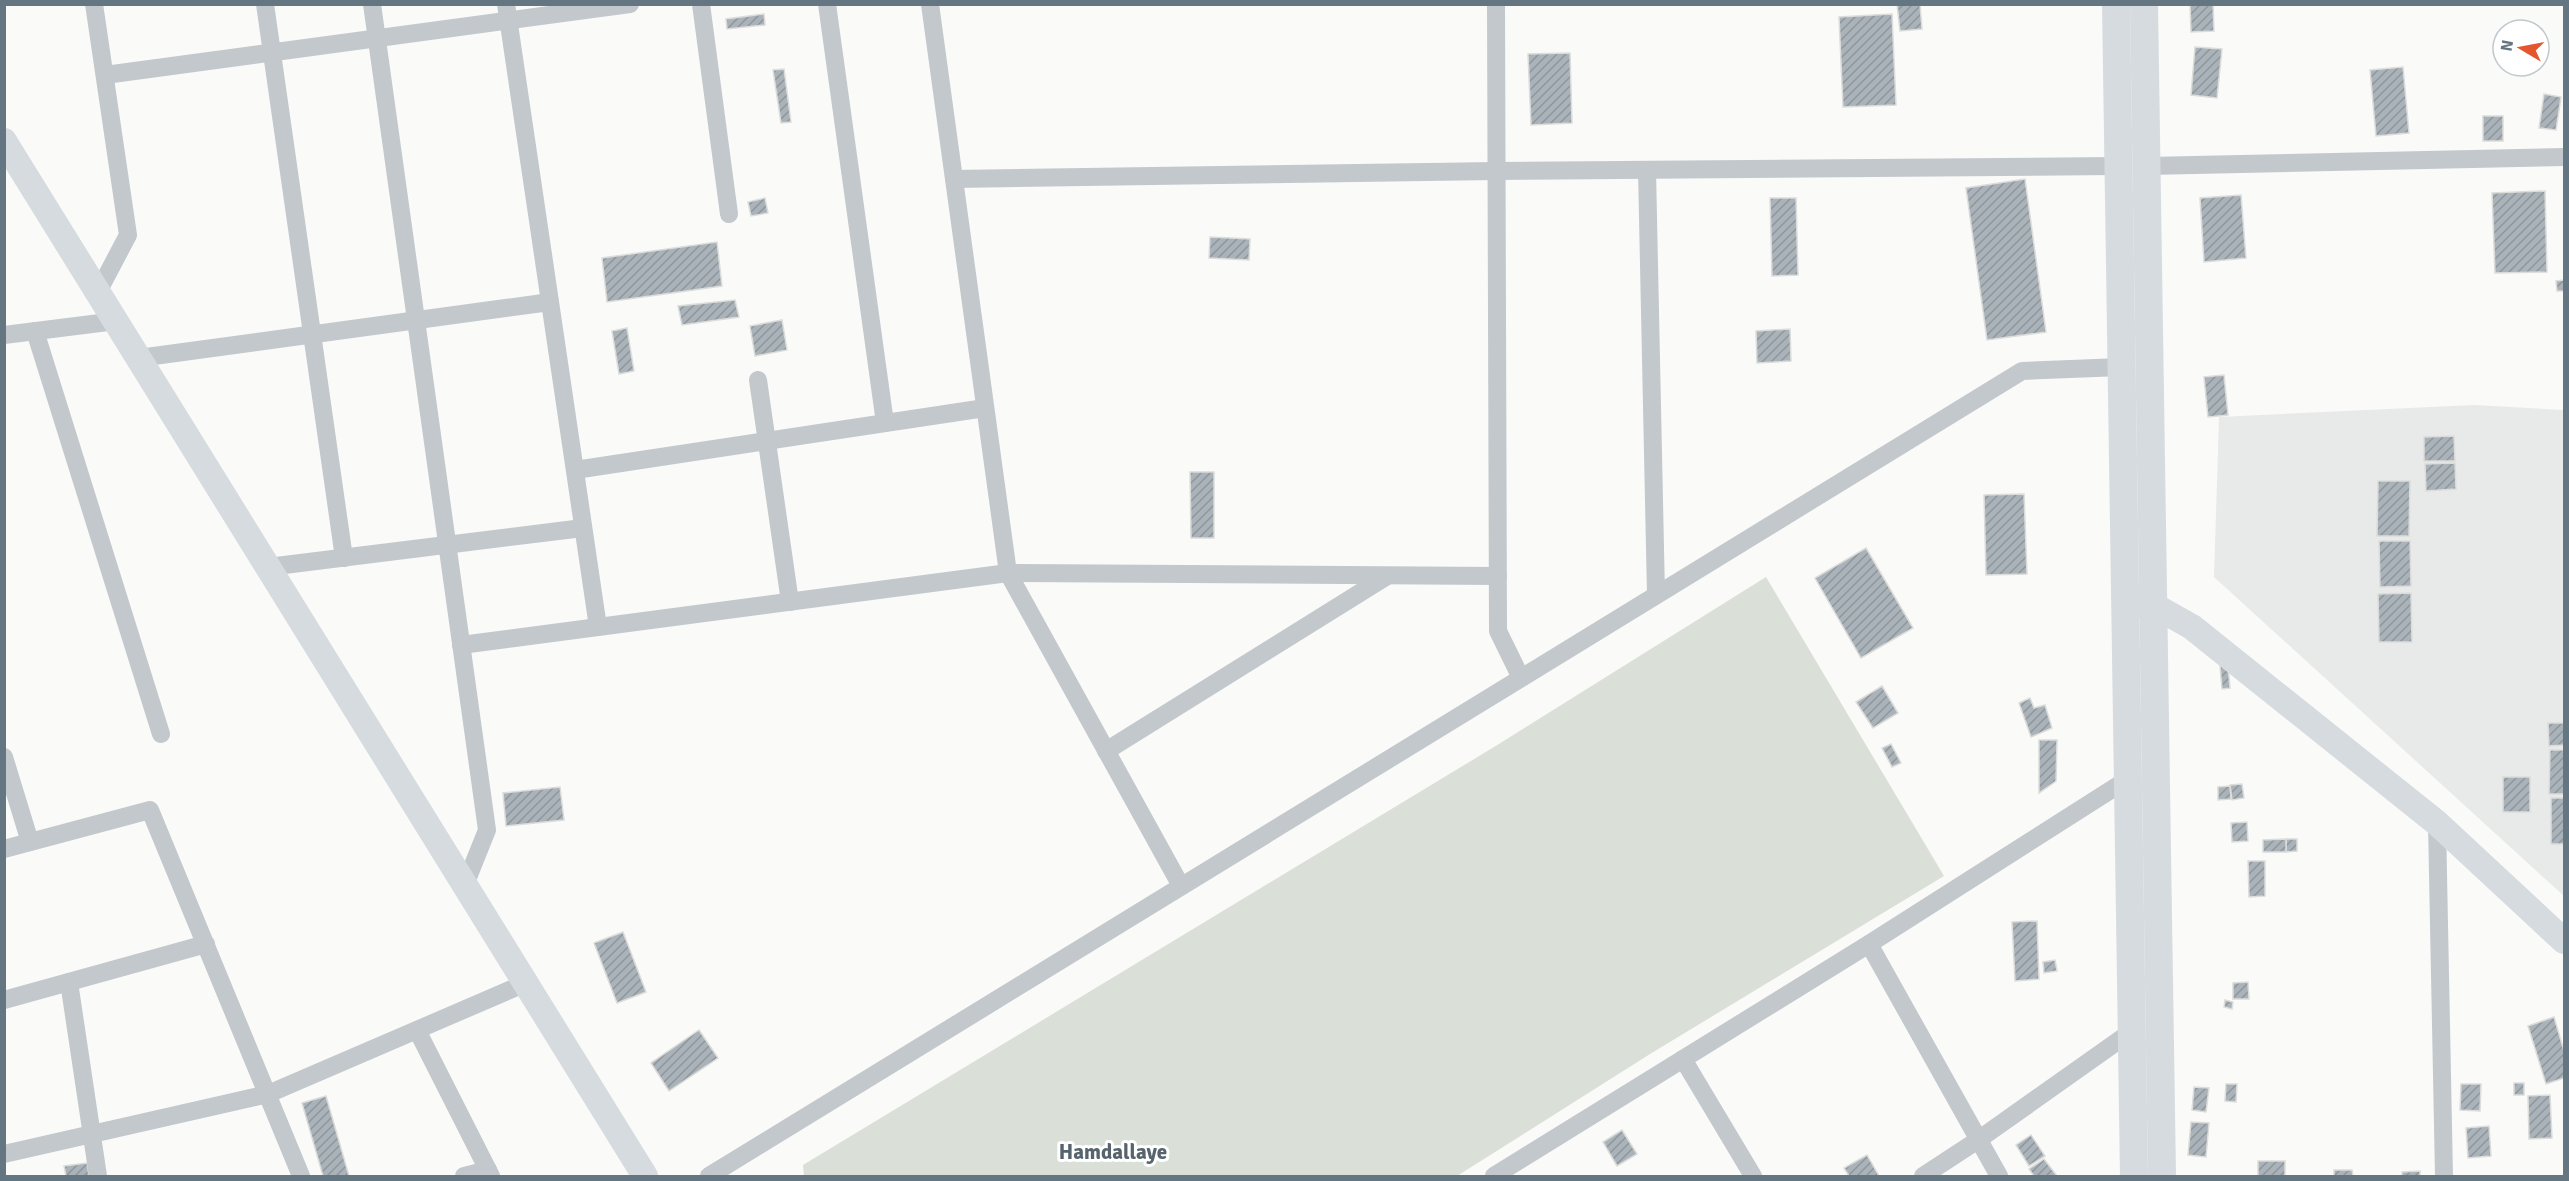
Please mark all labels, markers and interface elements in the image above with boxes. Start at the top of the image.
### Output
north arrow [2491,18,2551,78]
text: N [2496,38,2518,53]
district label: Hamdallaye [1059,1139,1167,1165]

